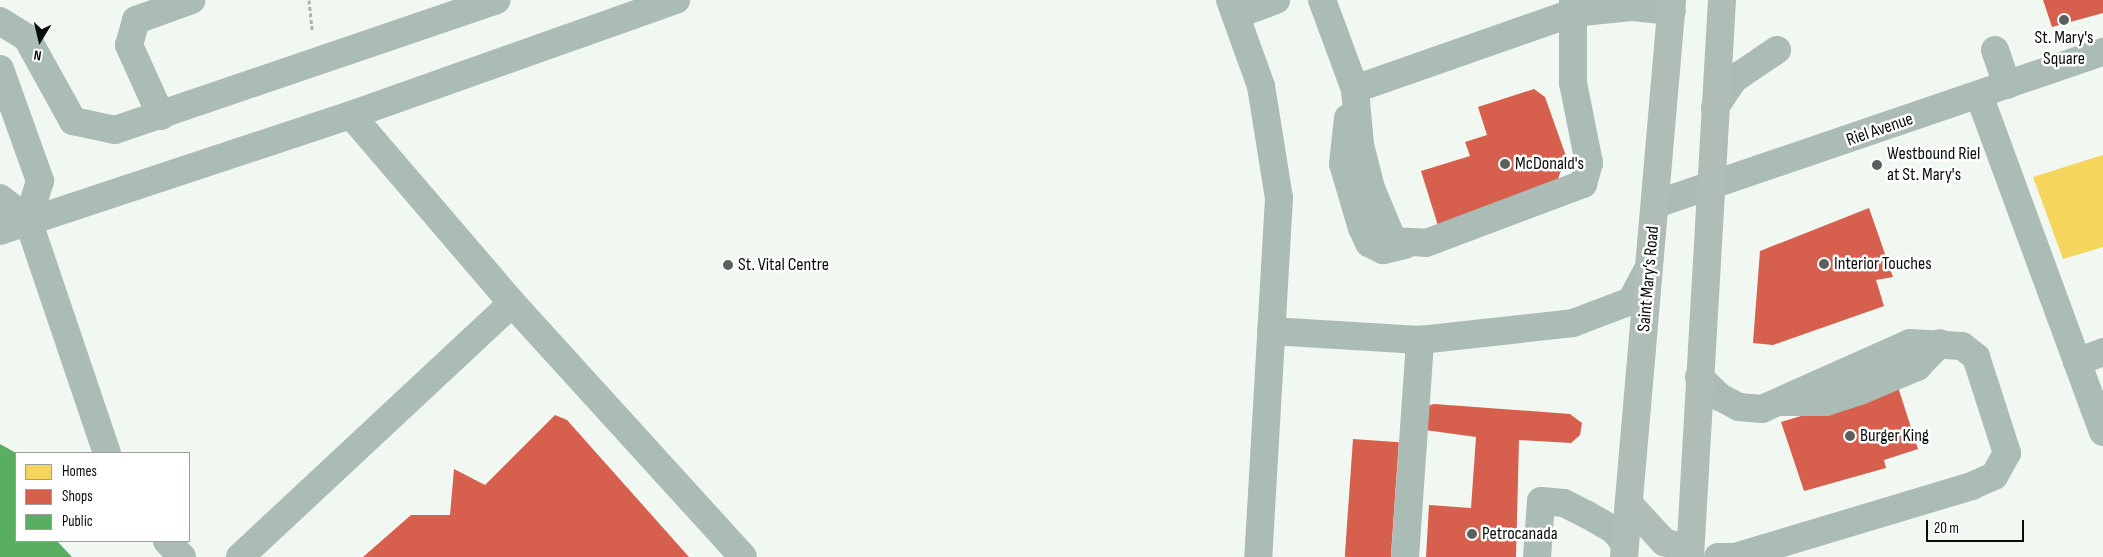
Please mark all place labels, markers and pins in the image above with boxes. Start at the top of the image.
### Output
marker: St. Mary's Square [2058,14,2070,26]
place label: St. Mary's Square [2035,28,2093,70]
place label: Westbound Riel at St. Mary's [1887,144,1980,186]
place label: McDonald's [1515,153,1584,175]
marker: McDonald's [1499,158,1511,170]
marker: Westbound Riel at St. Mary's [1871,159,1883,171]
place label: Interior Touches [1834,253,1932,275]
place label: St. Vital Centre [738,254,829,276]
marker: Interior Touches [1818,258,1830,270]
marker: St. Vital Centre [722,259,734,271]
place label: Burger King [1860,425,1929,447]
marker: Burger King [1844,430,1856,442]
place label: Petrocanada [1482,523,1558,545]
marker: Petrocanada [1466,528,1478,540]

